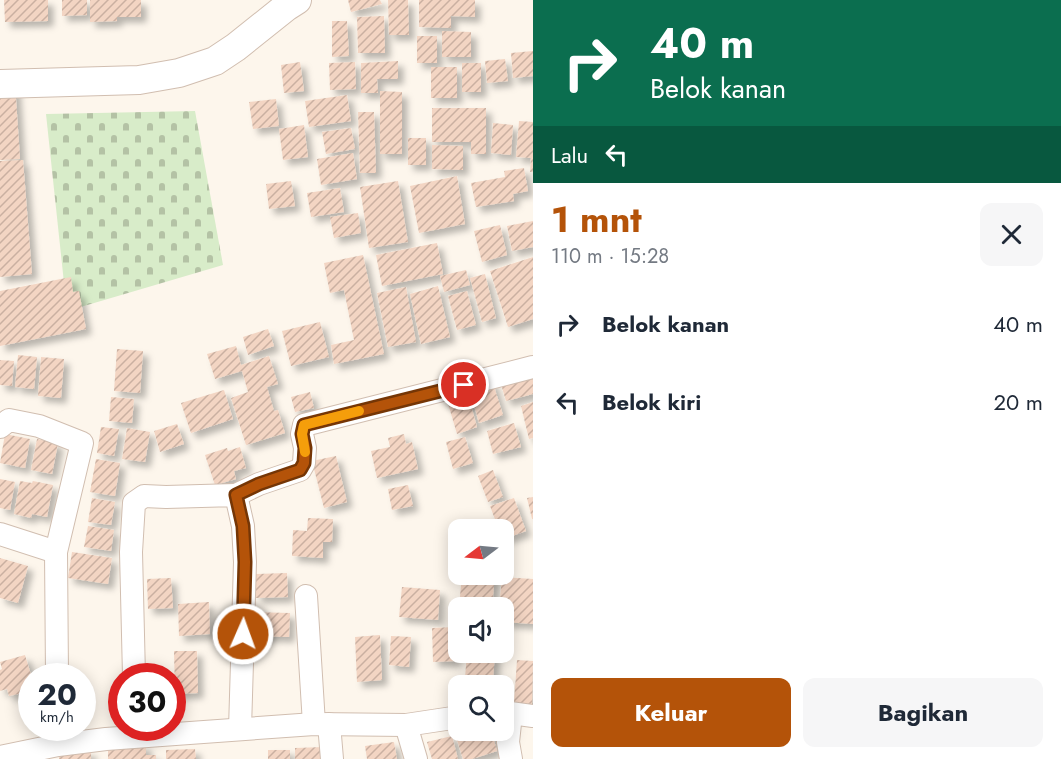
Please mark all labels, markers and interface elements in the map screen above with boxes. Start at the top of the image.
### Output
text: 40 m [650,13,754,74]
icon: right [551,24,629,102]
text: Belok kanan [650,69,786,108]
icon: left [600,138,633,171]
text: Lalu [551,139,588,171]
text: 1 mnt [551,193,642,245]
button: close [980,203,1043,266]
text: 110 m · 15:28 [551,242,669,271]
icon: right [551,308,584,341]
text: Belok kanan [602,308,729,340]
text: 40 m [993,308,1043,340]
pin [438,359,489,410]
icon: arrive [447,368,480,401]
icon: left [551,386,584,419]
text: Belok kiri [602,386,701,418]
text: 20 m [994,386,1043,418]
north arrow [448,519,514,585]
map controls [448,519,514,741]
button: sound [448,597,514,663]
position arrow [211,602,275,666]
speed limit sign: 30 [108,663,186,741]
text: 20 [37,673,77,716]
button: search [448,675,514,741]
button: Keluar [551,678,791,747]
button: Bagikan [803,678,1043,747]
text: km/h [40,706,74,728]

